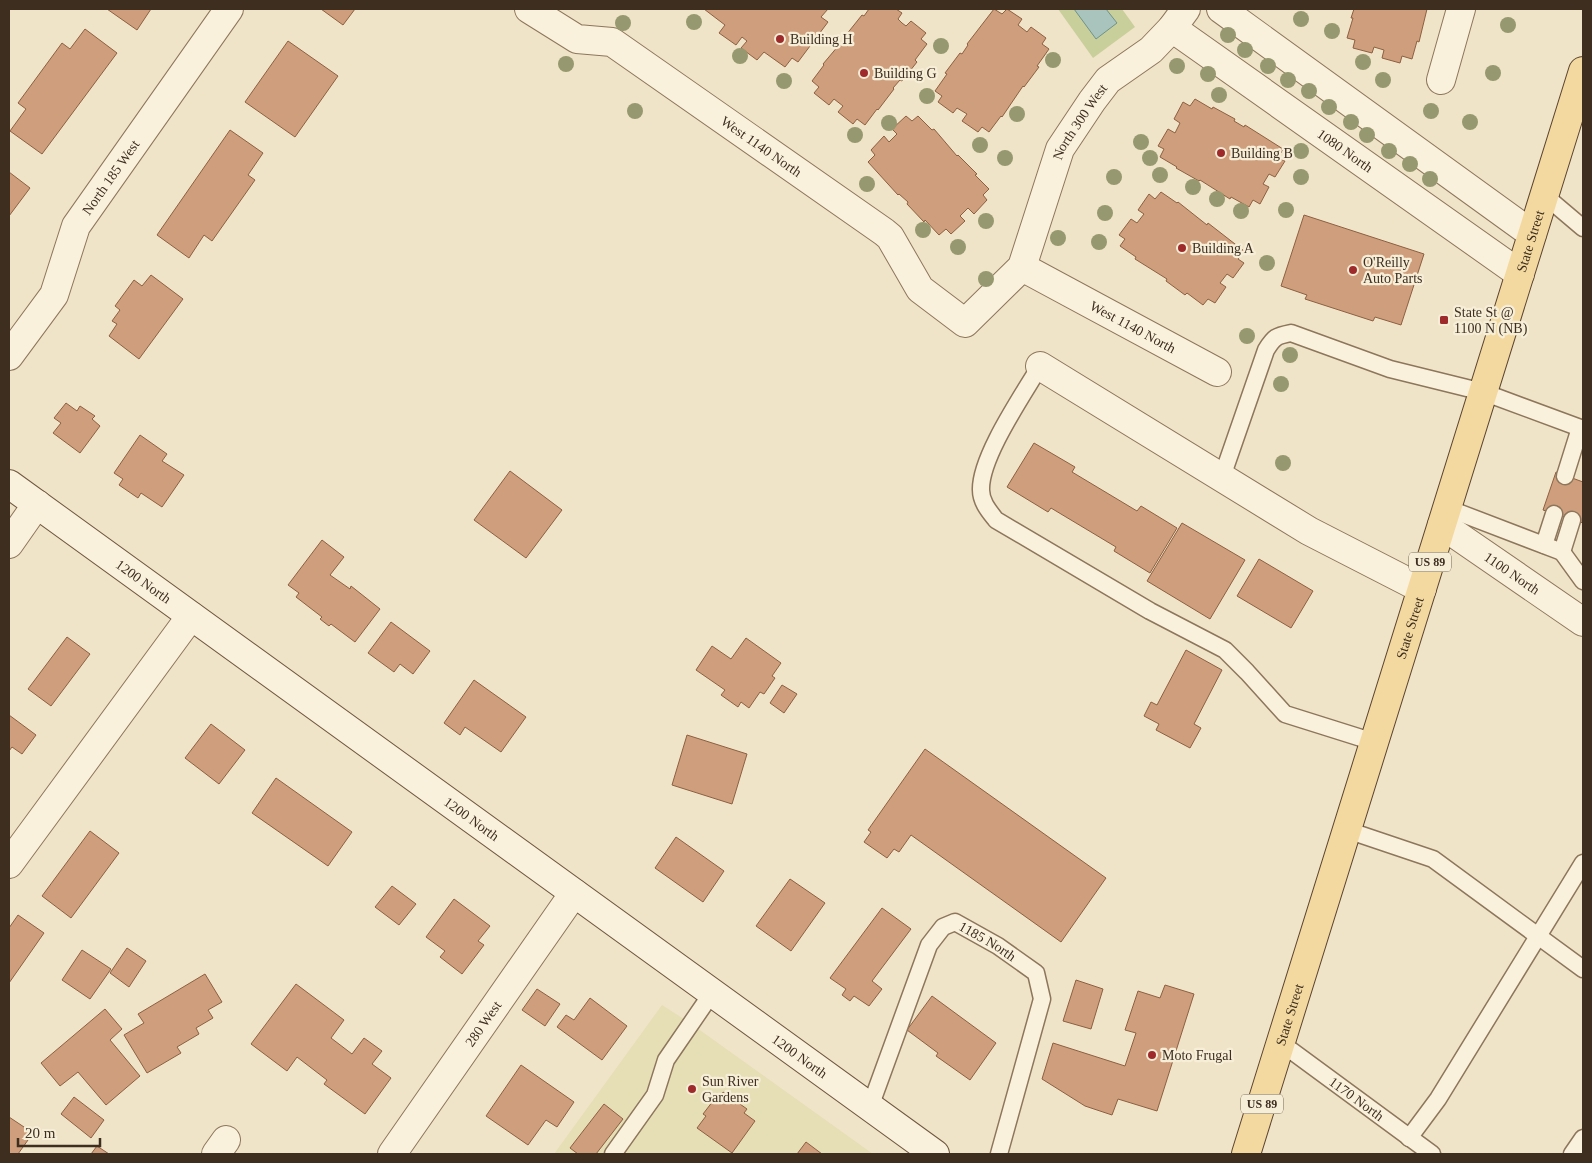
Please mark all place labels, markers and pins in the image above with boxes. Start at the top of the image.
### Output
place label: Building H [790,32,853,47]
marker: Building H [774,33,786,45]
place label: Building G [874,66,937,81]
marker: Building G [858,67,870,79]
place label: Building B [1231,146,1293,161]
marker: Building B [1215,147,1227,159]
place label: Building A [1192,241,1255,256]
marker: Building A [1176,242,1188,254]
place label: O'Reilly Auto Parts [1363,255,1423,286]
marker: O'Reilly Auto Parts [1347,264,1359,276]
place label: State St @ 1100 N (NB) [1454,305,1528,337]
marker: State St @ 1100 N (NB) [1438,314,1450,326]
place label: Moto Frugal [1162,1048,1233,1063]
marker: Moto Frugal [1146,1049,1158,1061]
place label: Sun River Gardens [702,1074,759,1105]
marker: Sun River Gardens [686,1083,698,1095]

